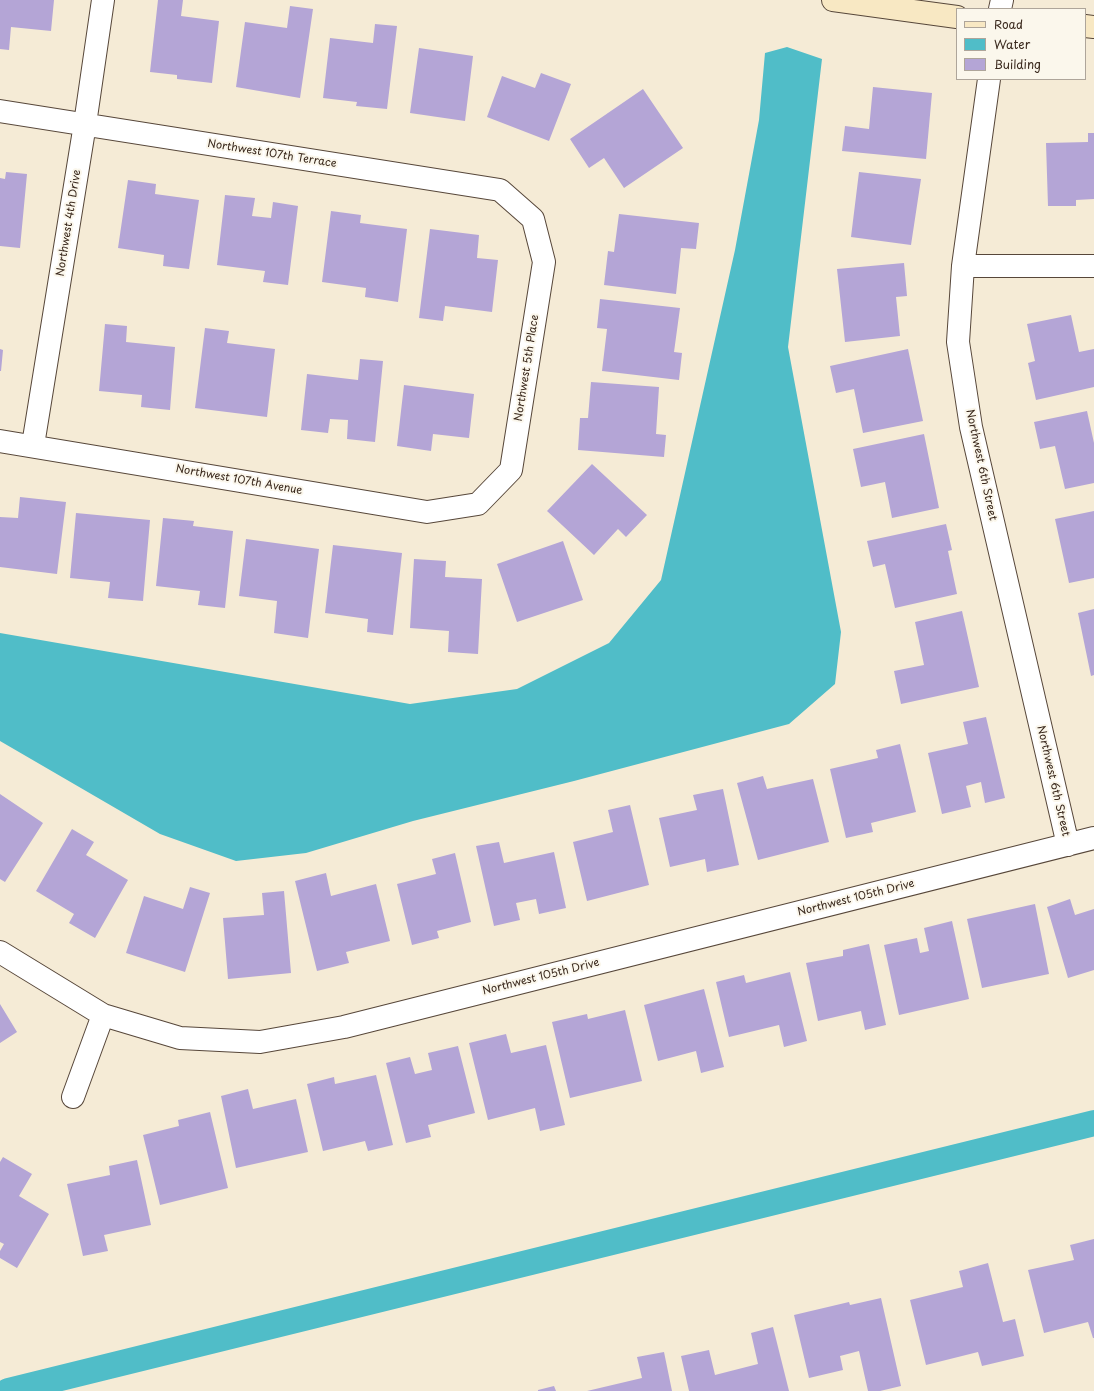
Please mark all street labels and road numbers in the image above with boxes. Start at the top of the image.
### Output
street label: Northwest 107th Terrace [207,137,337,171]
street label: Northwest 4th Drive [54,169,84,277]
street label: Northwest 5th Place [512,314,542,422]
street label: Northwest 6th Street [963,408,999,522]
street label: Northwest 107th Avenue [175,462,303,498]
street label: Northwest 6th Street [1034,724,1072,838]
street label: Northwest 105th Drive [796,877,916,919]
street label: Northwest 105th Drive [481,956,601,998]

